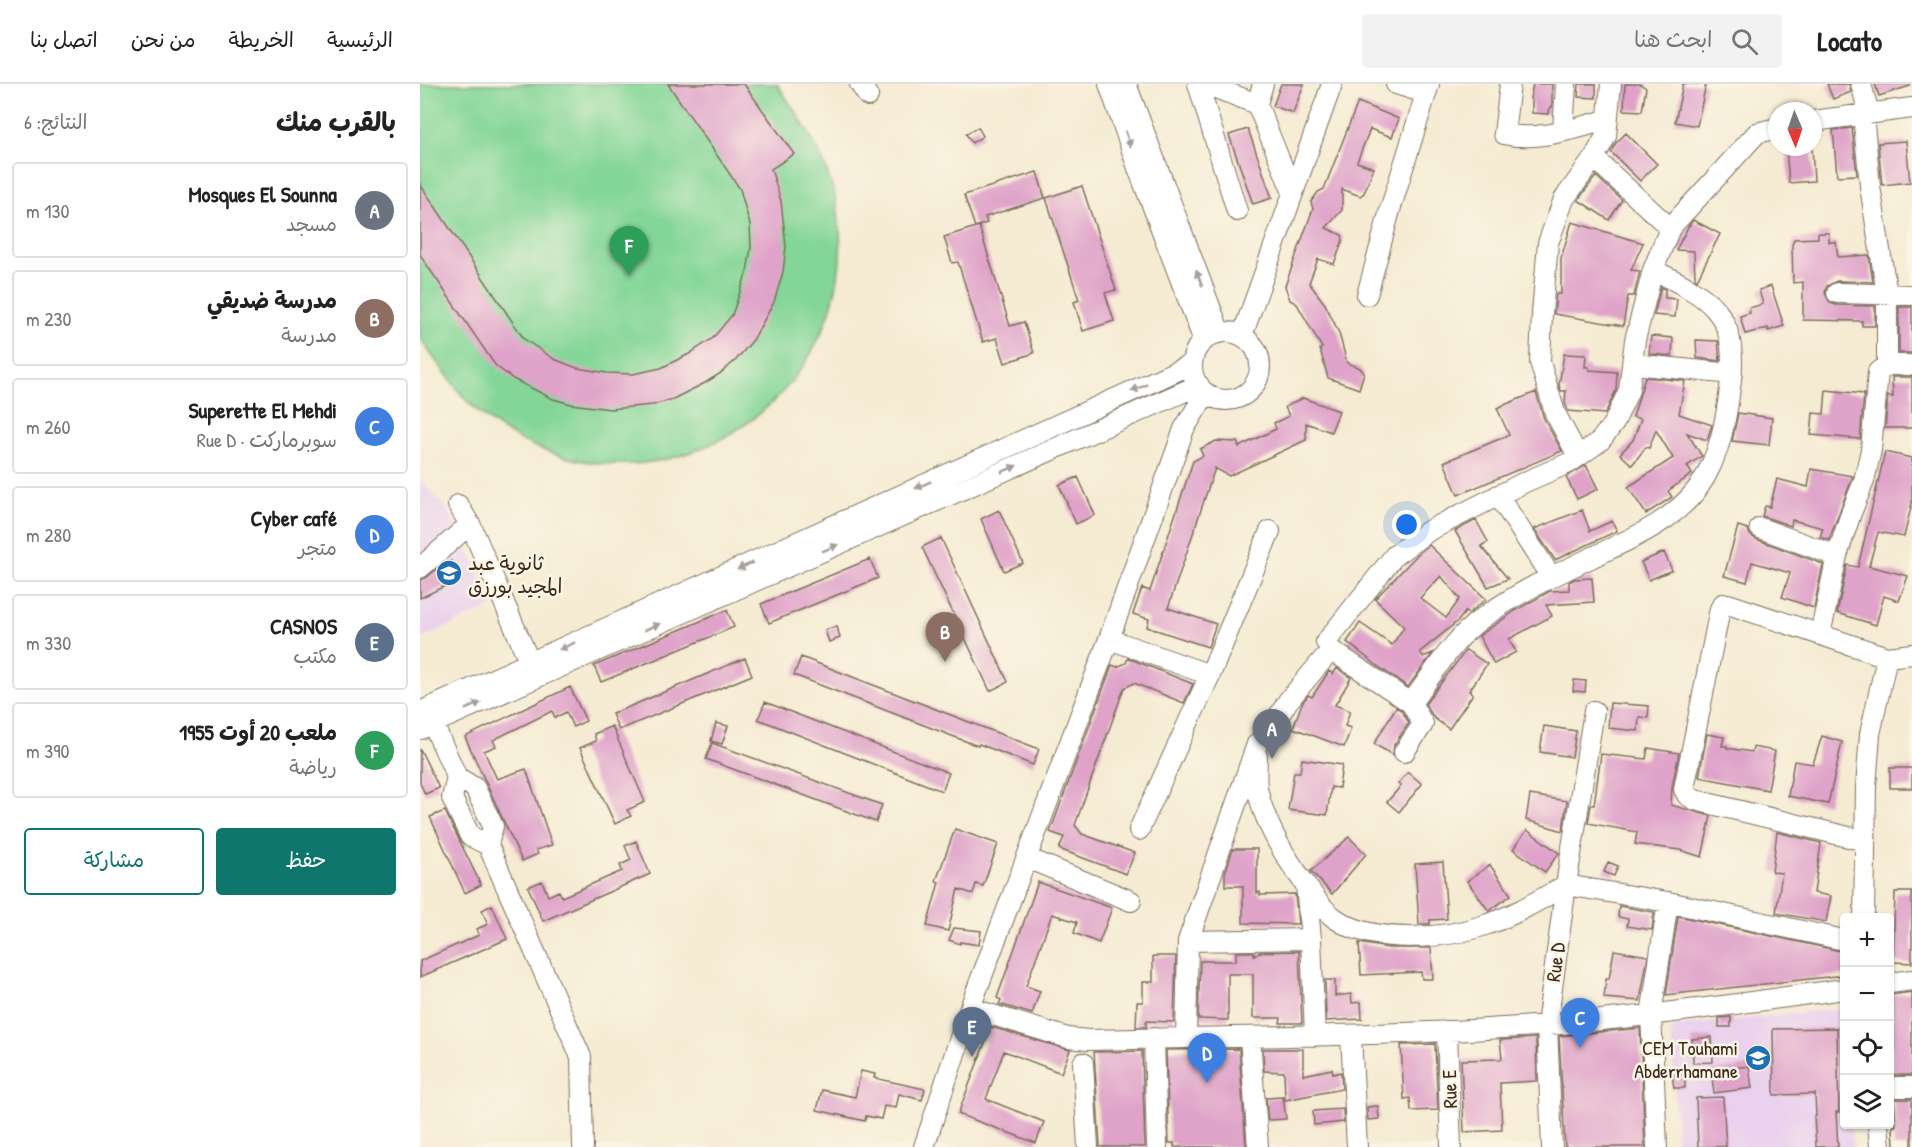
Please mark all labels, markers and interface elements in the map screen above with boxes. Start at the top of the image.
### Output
search box [1362,14,1782,68]
text: Locato [1818,22,1882,60]
text: ابحث هنا [1634,24,1713,54]
text: اتصل بنا [30,25,98,54]
text: من نحن [131,25,195,54]
text: الخريطة [228,25,294,54]
text: الرئيسية [327,25,393,54]
icon: search [1728,25,1761,58]
north arrow [1768,102,1822,156]
text: بالقرب منك [276,104,396,139]
text: النتائج: 6 [24,108,87,135]
one-way arrow [1124,130,1134,148]
text: Mosques El Sounna [188,179,337,209]
text: 130 m [26,197,69,224]
text: A [370,197,379,224]
text: مسجد [286,210,337,237]
pin: F [610,226,648,276]
one-way arrow [1194,269,1204,287]
text: مدرسة ضديقي [207,285,337,315]
text: 230 m [26,305,72,332]
text: B [369,305,380,332]
text: مدرسة [281,321,337,348]
one-way arrow [1130,383,1148,393]
text: Superette El Mehdi [189,395,337,425]
text: 260 m [26,413,71,440]
text: C [369,413,380,440]
text: سوبرماركت · Rue D [197,426,337,453]
one-way arrow [1000,464,1018,474]
one-way arrow [914,481,932,491]
text: Cyber café [250,503,337,533]
your location [1392,510,1421,539]
text: 280 m [26,521,71,548]
text: D [370,521,379,548]
text: متجر [298,534,337,561]
one-way arrow [822,543,840,553]
place label: ثانوية عبد المجيد بورزق [468,549,562,599]
school or university icon: ثانوية عبد المجيد بورزق [434,558,464,588]
one-way arrow [737,561,754,570]
text: CASNOS [270,611,337,641]
pin: B [926,612,964,662]
one-way arrow [643,622,661,632]
text: 330 m [26,629,71,656]
text: E [370,629,379,656]
one-way arrow [559,641,576,650]
text: مكتب [293,642,337,669]
one-way arrow [465,701,482,710]
pin: A [1252,710,1292,759]
text: ملعب 20 أوت 1955 [179,717,337,747]
text: 390 m [26,737,69,764]
text: F [371,737,378,764]
text: رياضة [289,753,337,780]
button: مشاركة [24,828,204,895]
button: حفظ [216,828,396,895]
map controls [1840,913,1894,1129]
button: + [1840,913,1894,967]
street label: Rue D [1539,940,1571,983]
button: − [1840,967,1894,1021]
pin: C [1560,998,1600,1048]
pin: E [952,1008,992,1057]
button: locate [1840,1021,1894,1075]
pin: D [1188,1034,1226,1083]
place label: CEM Touhami Abderrhamane [1634,1034,1738,1084]
school or university icon: CEM Touhami Abderrhamane [1743,1043,1773,1073]
street label: Rue E [1435,1069,1463,1109]
button: layers [1840,1075,1894,1129]

